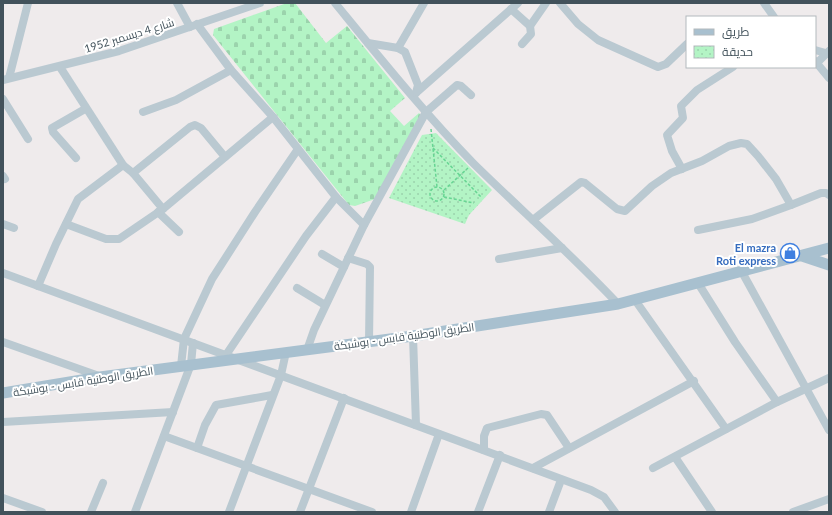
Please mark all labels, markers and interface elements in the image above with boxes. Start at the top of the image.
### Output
street label: شارع 4 ديسمبر 1952 [82,15,176,57]
legend [686,16,816,68]
text: طريق [722,24,750,39]
text: حديقة [722,44,753,59]
place label: El mazra Roti express [716,241,776,267]
shop icon: El mazra Roti express [779,242,801,264]
street label: الطريق الوطنية قابس - بوشبكة [333,320,475,353]
street label: الطريق الوطنية قابس - بوشبكة [12,363,154,399]

